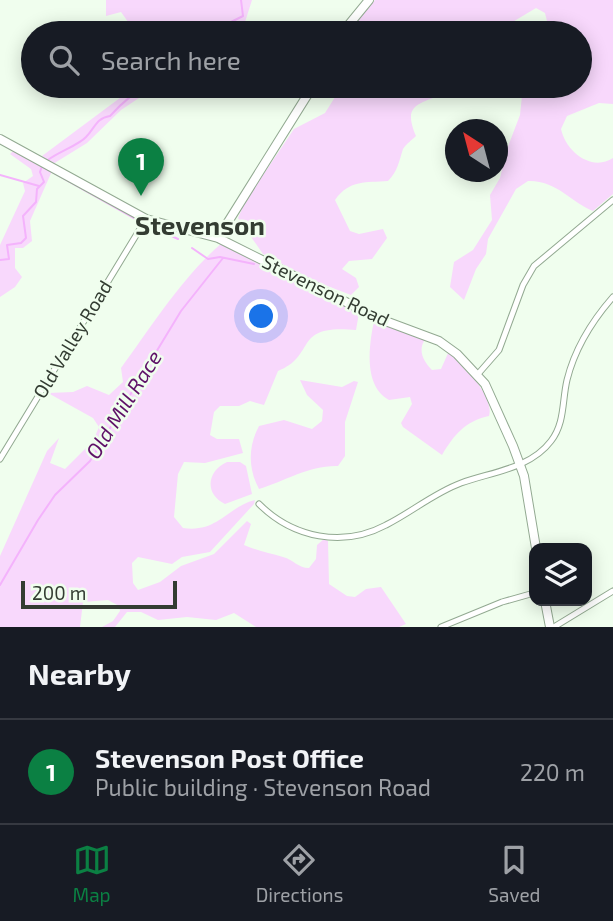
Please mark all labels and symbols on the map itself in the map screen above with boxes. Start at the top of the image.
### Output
north arrow [445,119,508,182]
pin: 1 [118,138,164,196]
district label: Stevenson [135,209,265,240]
street label: Stevenson Road [259,249,393,331]
street label: Old Valley Road [28,276,116,402]
your location [244,299,278,333]
water label: Old Mill Race [80,345,166,463]
scale bar [21,578,177,610]

